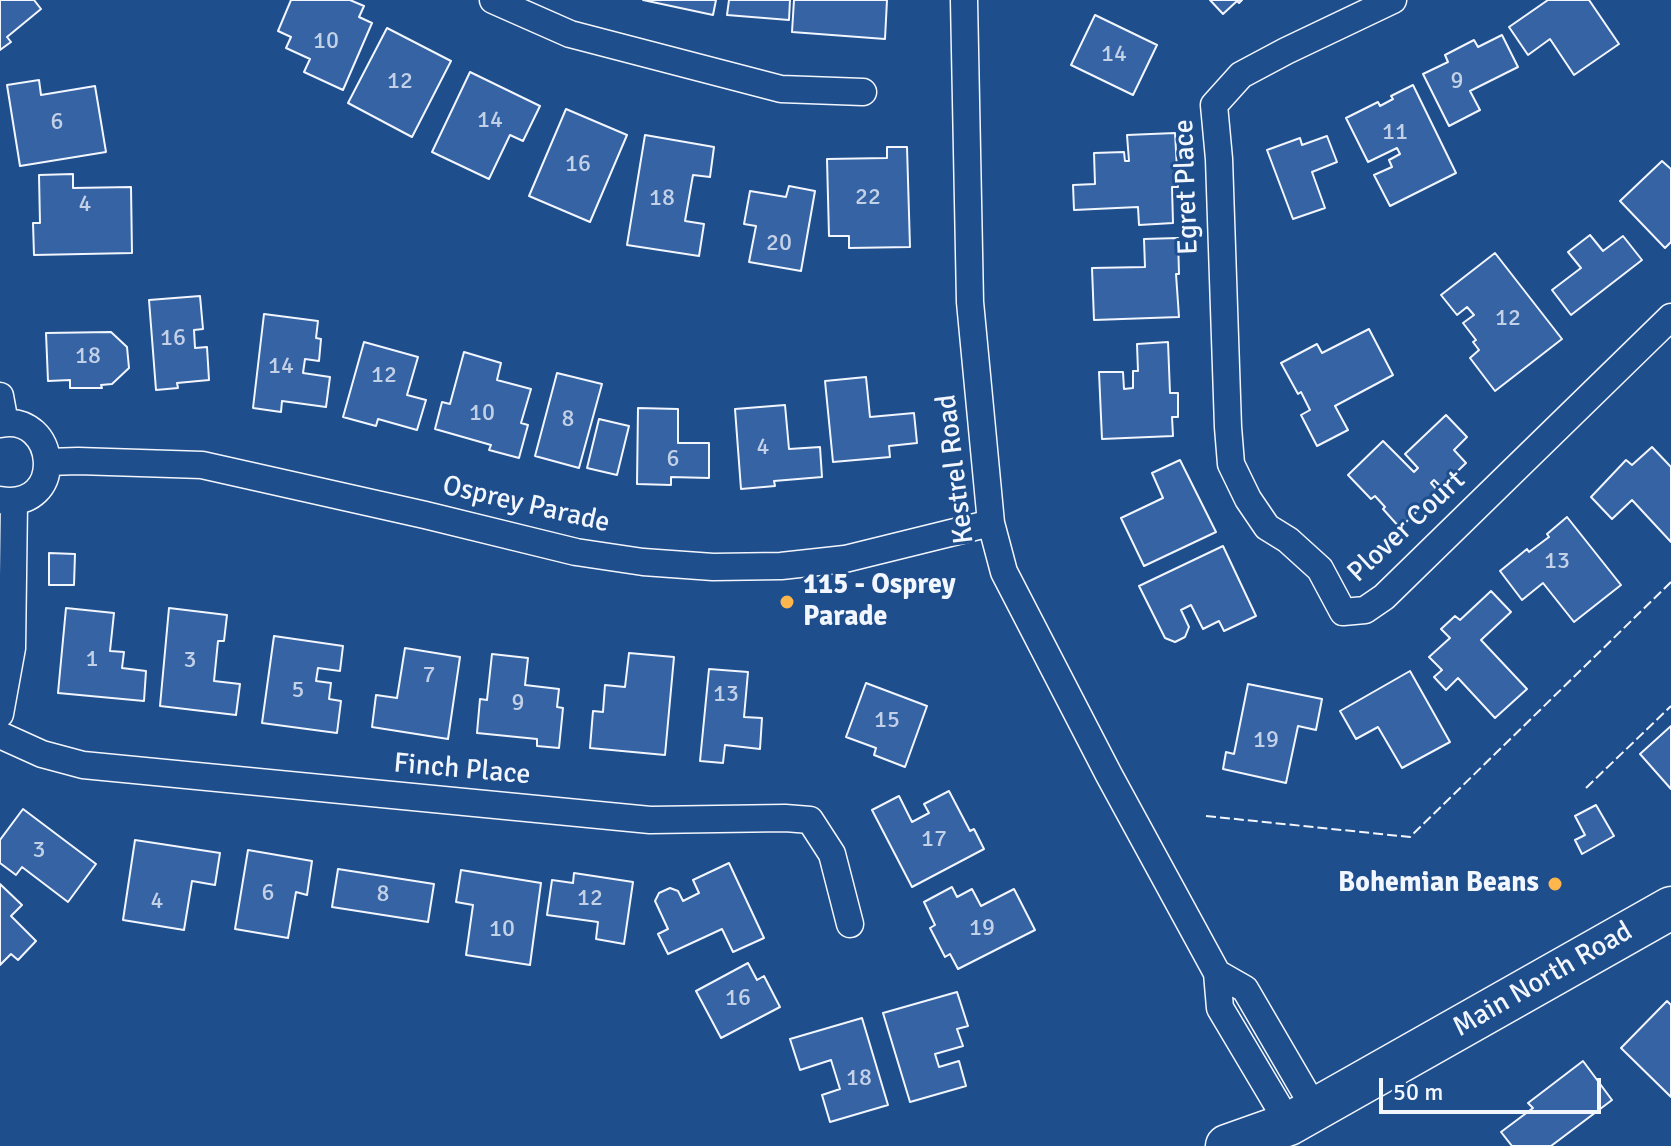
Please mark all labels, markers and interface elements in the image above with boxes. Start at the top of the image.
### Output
house number: 10 [313,28,339,56]
house number: 14 [1101,41,1127,69]
house number: 12 [387,68,413,96]
house number: 9 [1451,68,1463,96]
house number: 14 [477,107,503,135]
house number: 6 [51,109,63,137]
street label: Egret Place [1168,119,1206,255]
house number: 11 [1382,119,1408,147]
house number: 16 [565,151,591,179]
house number: 22 [855,184,881,212]
house number: 18 [649,185,675,213]
house number: 4 [79,191,91,219]
house number: 20 [766,230,792,258]
house number: 12 [1495,305,1521,333]
house number: 16 [160,325,186,353]
house number: 18 [75,343,101,371]
house number: 14 [268,353,294,381]
house number: 12 [371,362,397,390]
street label: Kestrel Road [930,392,982,546]
house number: 10 [469,400,495,428]
house number: 8 [562,406,574,434]
house number: 4 [757,434,769,462]
house number: 6 [667,446,679,474]
street label: Plover Court [1341,464,1473,590]
street label: Osprey Parade [439,469,613,541]
house number: 13 [1544,548,1570,576]
place label: 115 - Osprey Parade [803,569,956,635]
marker: 115 - Osprey Parade [778,593,796,611]
house number: 1 [86,646,98,674]
house number: 3 [184,647,196,675]
house number: 7 [423,662,435,690]
house number: 5 [292,677,304,705]
house number: 13 [713,681,739,709]
house number: 9 [512,690,524,718]
house number: 15 [874,707,900,735]
house number: 19 [1253,727,1279,755]
street label: Finch Place [392,747,532,793]
house number: 17 [921,826,947,854]
house number: 3 [33,837,45,865]
place label: Bohemian Beans [1338,867,1539,901]
marker: Bohemian Beans [1546,875,1564,893]
house number: 6 [262,880,274,908]
house number: 8 [377,881,389,909]
house number: 12 [577,885,603,913]
house number: 4 [151,888,163,916]
house number: 19 [969,915,995,943]
street label: Main North Road [1447,915,1639,1045]
house number: 10 [489,916,515,944]
house number: 16 [725,985,751,1013]
scale bar [1383,1062,1605,1112]
house number: 18 [846,1065,872,1093]
text: 50 m [1393,1077,1443,1107]

